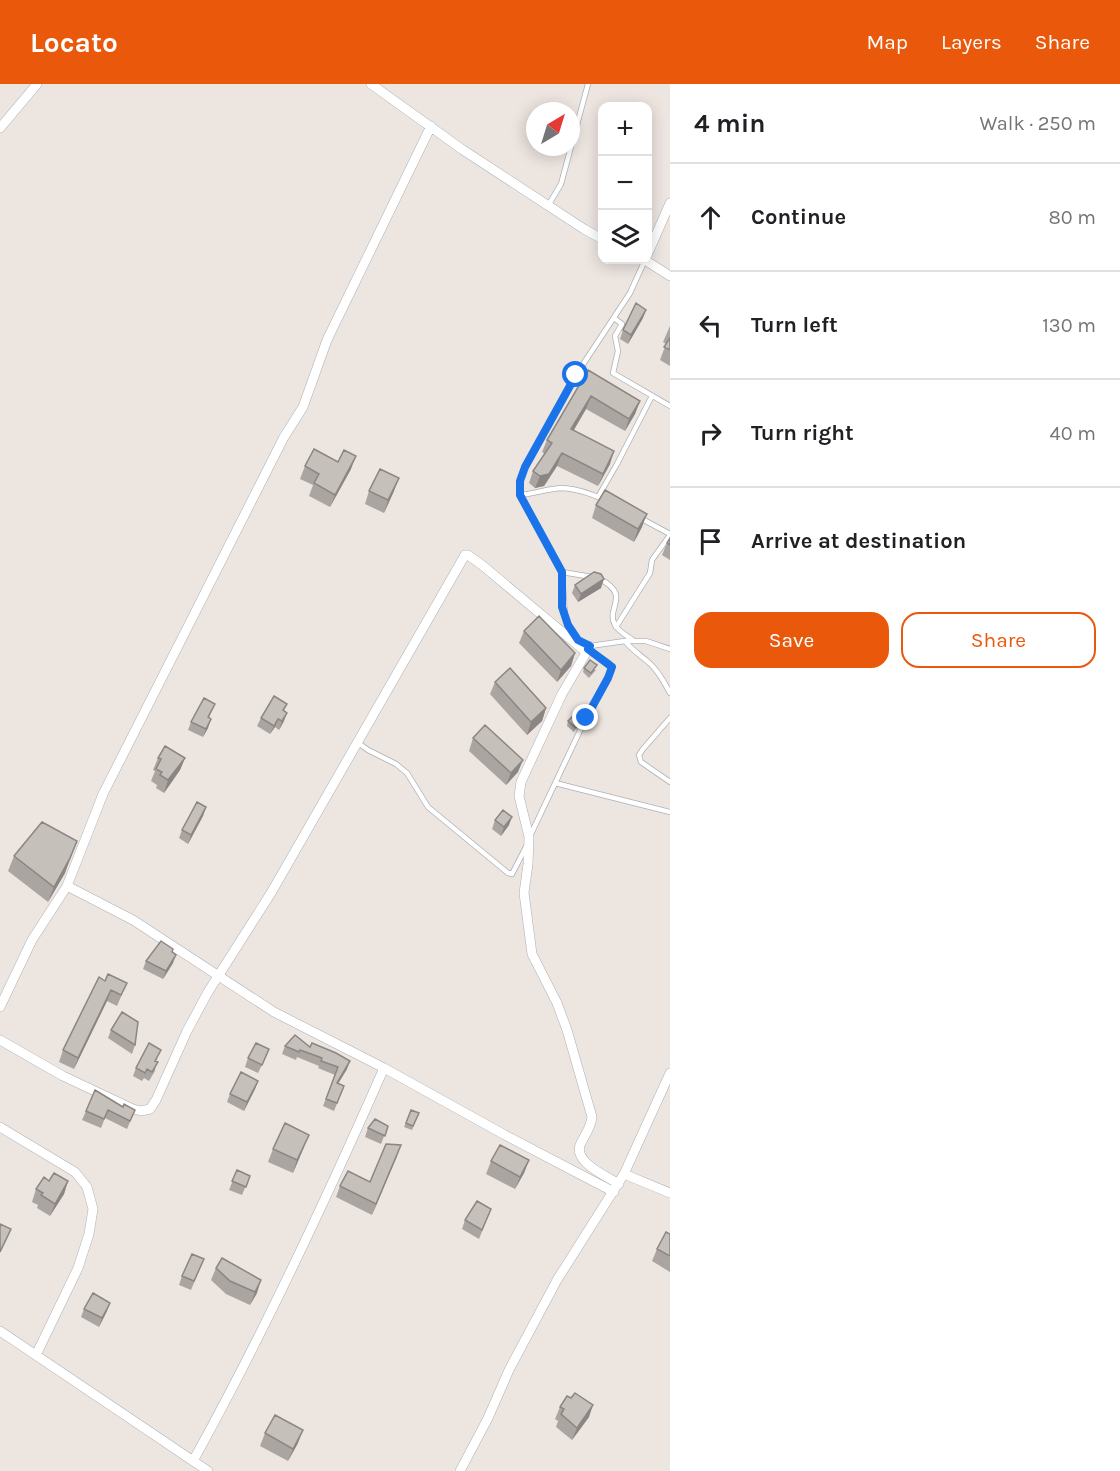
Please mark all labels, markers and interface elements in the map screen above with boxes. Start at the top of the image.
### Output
text: Locato [30,26,118,59]
text: Map [866,30,908,54]
text: Layers [941,30,1002,54]
text: Share [1035,30,1090,54]
north arrow [526,102,580,156]
map controls [598,102,652,264]
button: + [598,102,652,156]
text: 4 min [694,108,765,139]
text: Walk · 250 m [980,112,1096,135]
button: − [598,156,652,210]
icon: ahead [694,201,727,234]
text: Continue [751,204,846,230]
text: 80 m [1048,206,1096,229]
button: layers [598,210,652,264]
icon: left [694,309,727,342]
text: Turn left [751,312,838,338]
text: 130 m [1042,314,1096,337]
route start [562,361,588,387]
icon: right [694,417,727,450]
text: Turn right [751,420,854,446]
text: 40 m [1050,422,1096,445]
icon: arrive [694,525,727,558]
text: Arrive at destination [751,528,966,554]
button: Save [694,612,889,668]
button: Share [901,612,1096,668]
route end [572,704,598,730]

